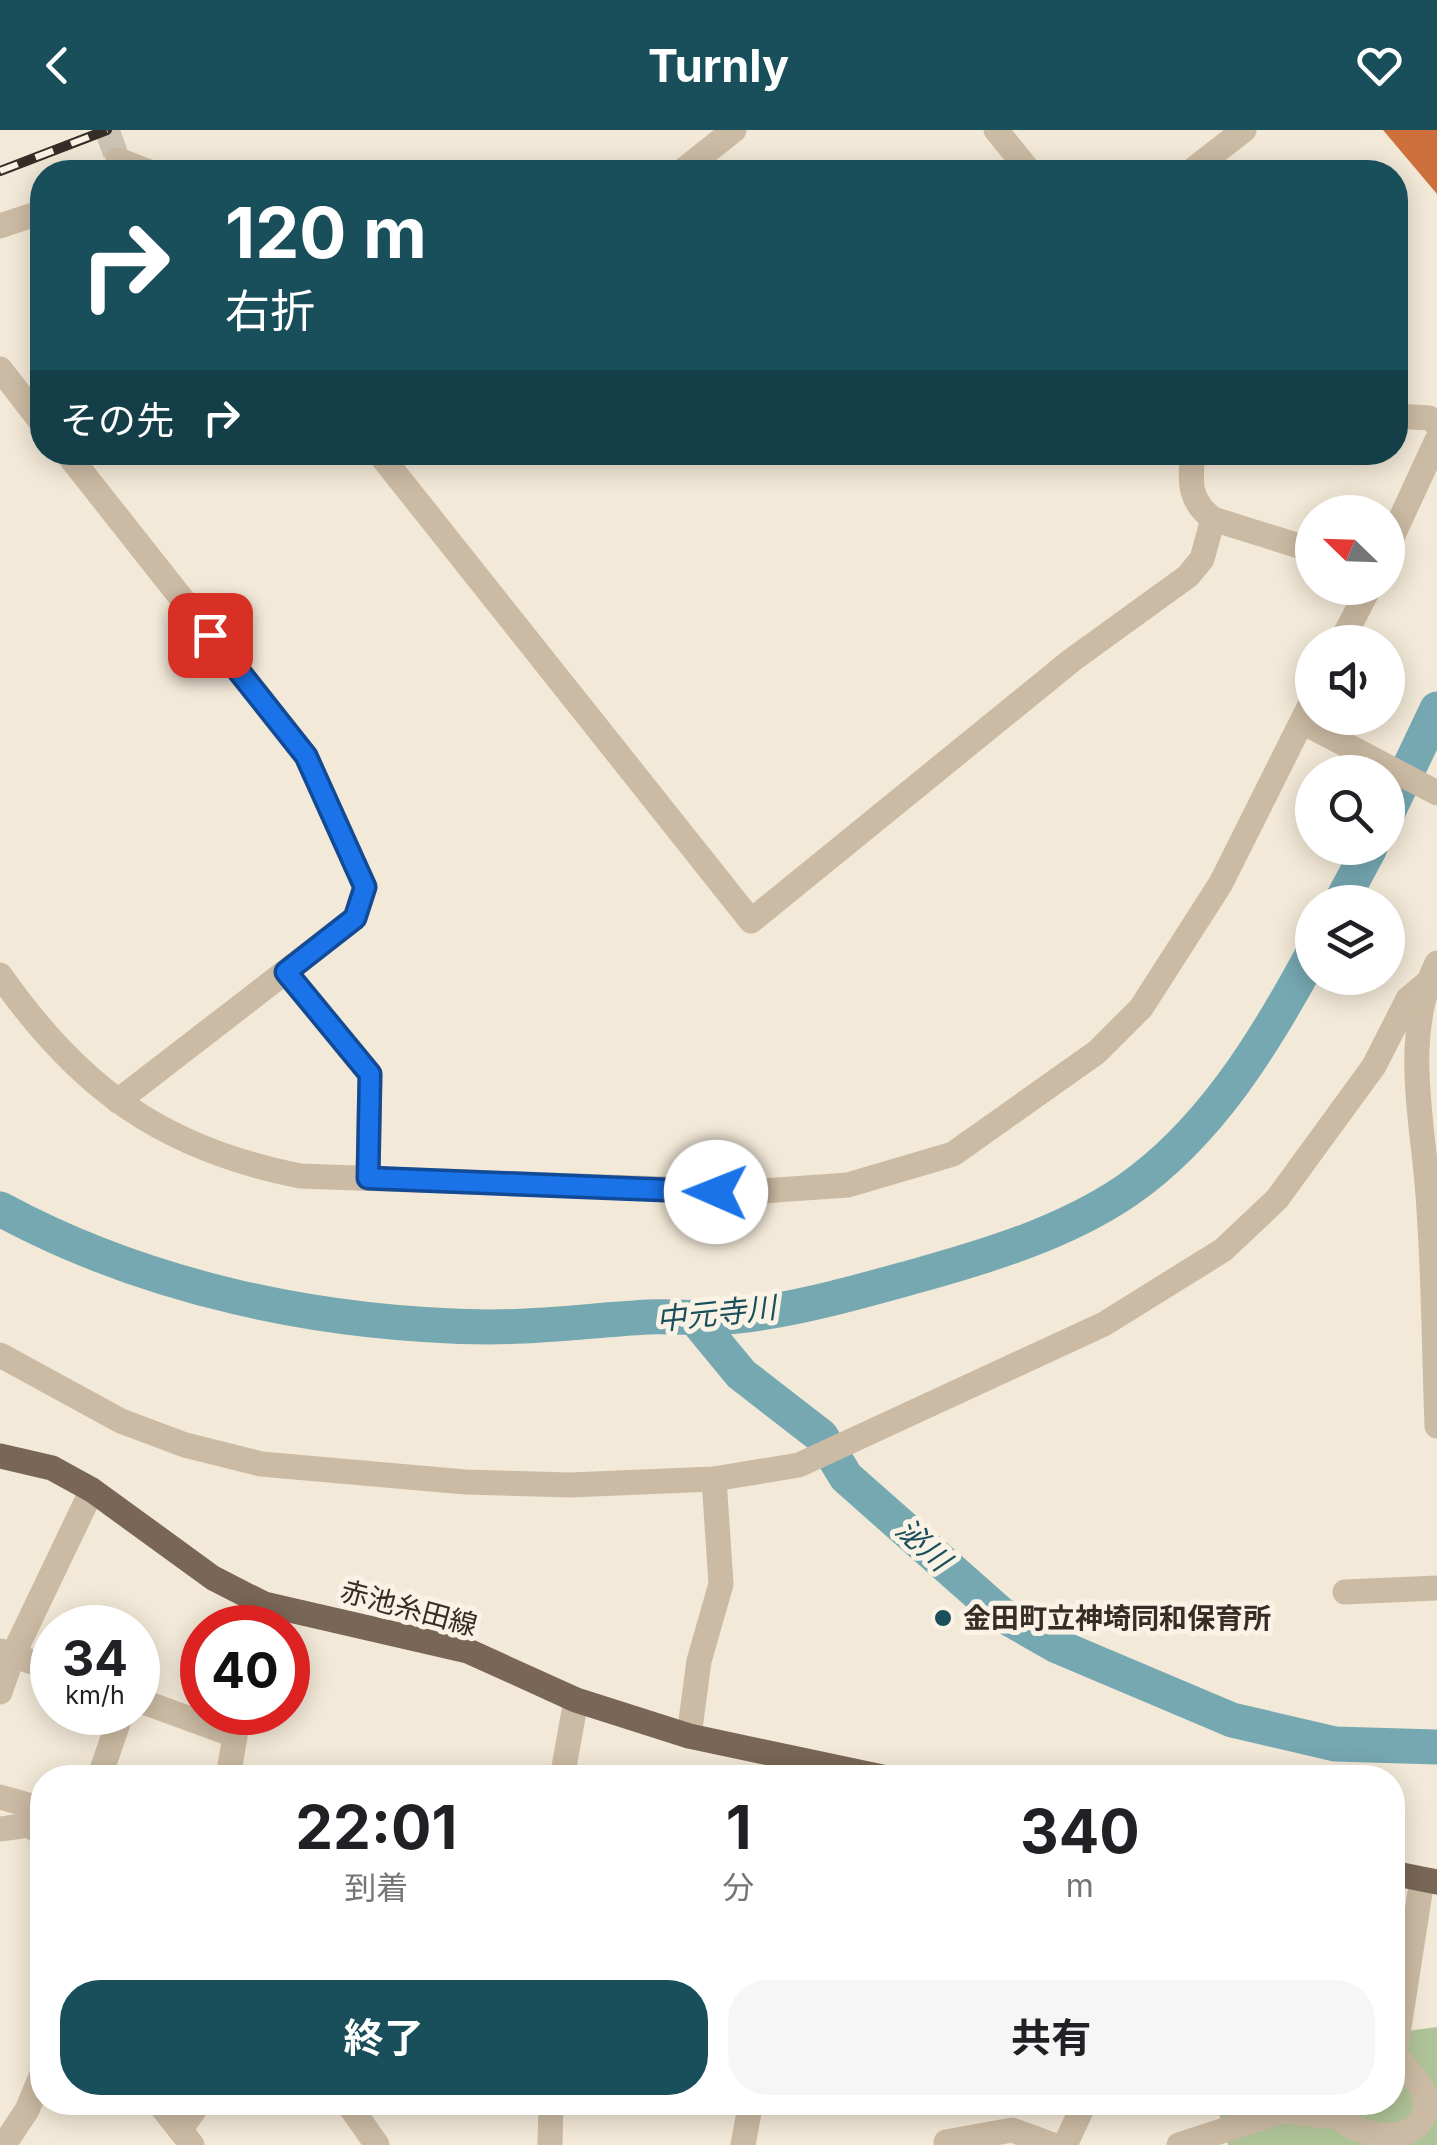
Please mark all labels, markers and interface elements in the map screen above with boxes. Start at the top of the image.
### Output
icon: back [30,38,85,93]
text: Turnly [648,38,789,93]
icon: heart [1352,38,1407,93]
text: 120 m [225,190,427,275]
icon: right [60,200,190,330]
text: 右折 [225,283,315,338]
icon: right [194,390,249,445]
text: その先 [60,397,174,443]
north arrow [1295,495,1405,605]
map controls [1295,495,1405,995]
pin [168,593,253,678]
icon: arrive [183,608,238,663]
button: sound [1295,625,1405,735]
button: search [1295,755,1405,865]
button: layers [1295,885,1405,995]
position arrow [664,1140,768,1244]
water label: 中元寺川 [654,1289,780,1337]
water label: 泌川 [889,1511,960,1580]
street label: 赤池糸田線 [337,1573,481,1643]
place label: 金田町立神埼同和保育所 [963,1601,1271,1635]
speed limit sign: 40 [180,1605,310,1735]
marker: 金田町立神埼同和保育所 [932,1607,954,1629]
text: 34 [62,1628,128,1688]
text: km/h [65,1680,125,1710]
text: 22:01 [295,1791,457,1863]
text: 1 [726,1791,752,1863]
text: 340 [1020,1795,1140,1867]
text: m [1066,1866,1094,1905]
text: 到着 [344,1868,408,1907]
text: 分 [723,1868,755,1907]
button: 終了 [60,1980,708,2095]
button: 共有 [728,1980,1375,2095]

